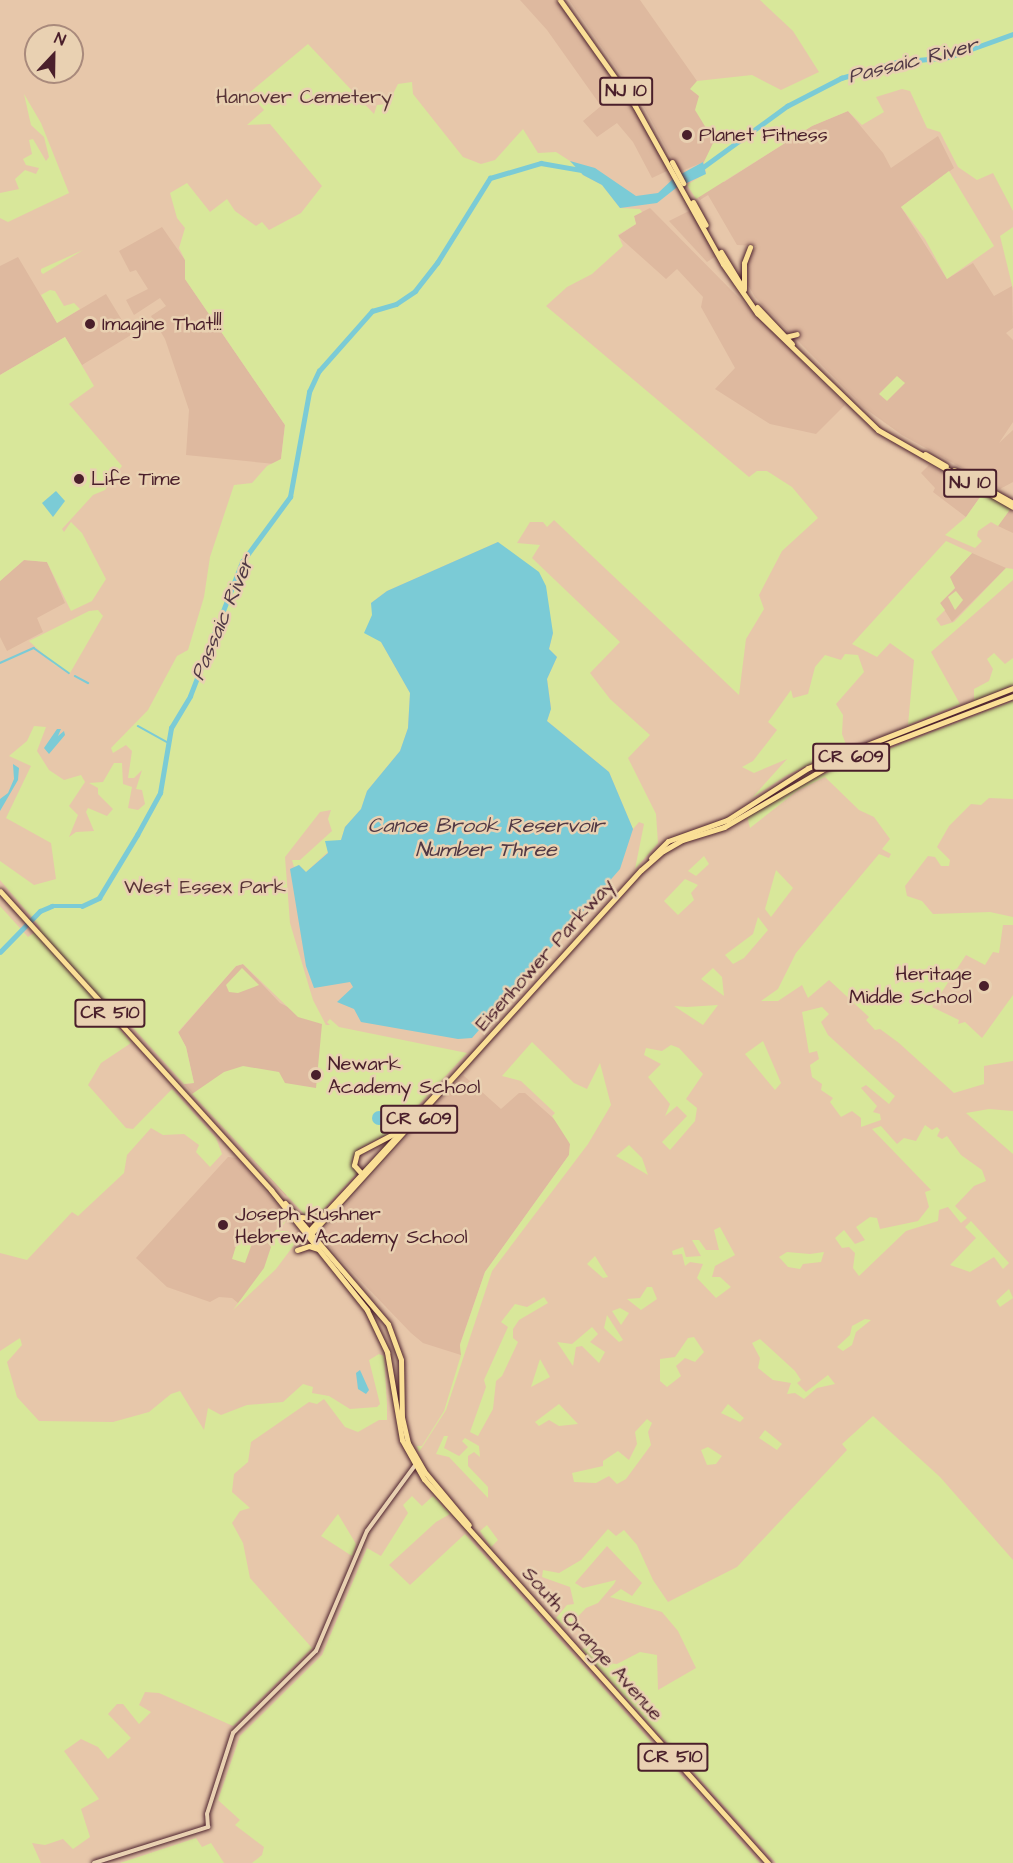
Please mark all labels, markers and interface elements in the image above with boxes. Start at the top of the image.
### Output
north arrow [24,24,84,84]
text: N [51,27,69,51]
water label: Passaic River [846,33,980,89]
road number: NJ 10 [599,76,653,106]
park label: Hanover Cemetery [216,85,392,109]
place label: Planet Fitness [699,123,828,147]
marker: Planet Fitness [680,128,694,142]
place label: Imagine That!!! [102,312,222,336]
marker: Imagine That!!! [83,317,97,331]
place label: Life Time [91,467,180,491]
road number: NJ 10 [943,468,997,498]
marker: Life Time [72,472,86,486]
water label: Passaic River [185,552,261,684]
road number: CR 609 [812,742,890,772]
water label: Canoe Brook Reservoir Number Three [368,813,604,863]
street label: Eisenhower Parkway [470,874,620,1036]
park label: West Essex Park [124,875,286,899]
place label: Heritage Middle School [849,963,972,1010]
marker: Heritage Middle School [977,979,991,993]
road number: CR 510 [74,998,146,1028]
place label: Newark Academy School [328,1052,480,1099]
marker: Newark Academy School [309,1068,323,1082]
road number: CR 609 [380,1104,458,1134]
place label: Joseph Kushner Hebrew Academy School [235,1202,468,1249]
marker: Joseph Kushner Hebrew Academy School [216,1218,230,1232]
street label: South Orange Avenue [517,1562,667,1726]
road number: CR 510 [637,1742,709,1772]

